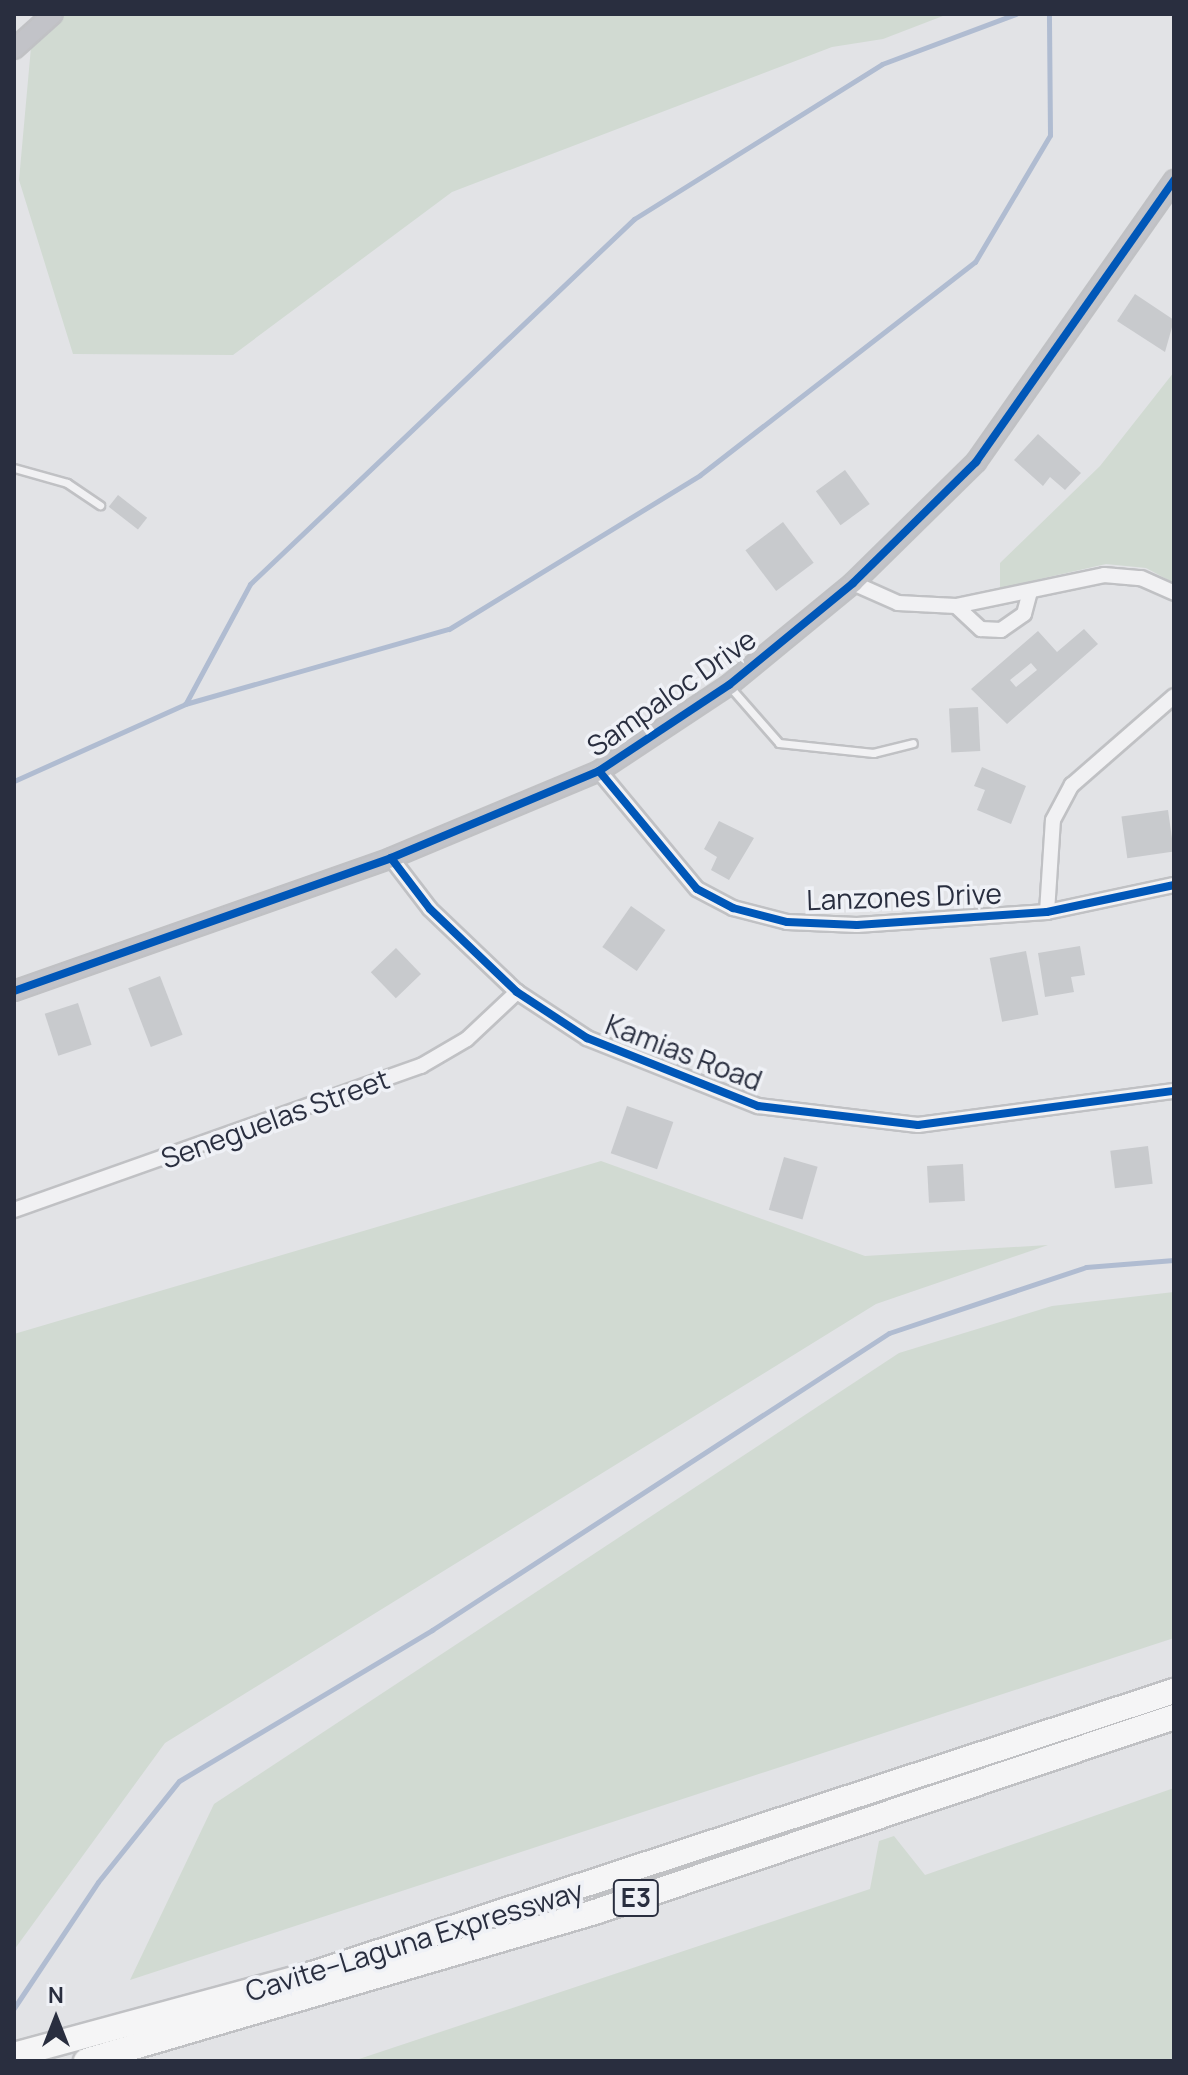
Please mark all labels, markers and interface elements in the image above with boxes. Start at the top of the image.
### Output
street label: Sampaloc Drive [580,621,762,763]
street label: Lanzones Drive [806,876,1002,916]
street label: Kamias Road [601,1007,767,1097]
street label: Seneguelas Street [156,1061,394,1175]
street label: Cavite–Laguna Expressway [241,1873,587,2007]
road number: E3 [612,1876,660,1920]
north arrow [16,1979,96,2059]
text: N [48,1980,64,2010]

